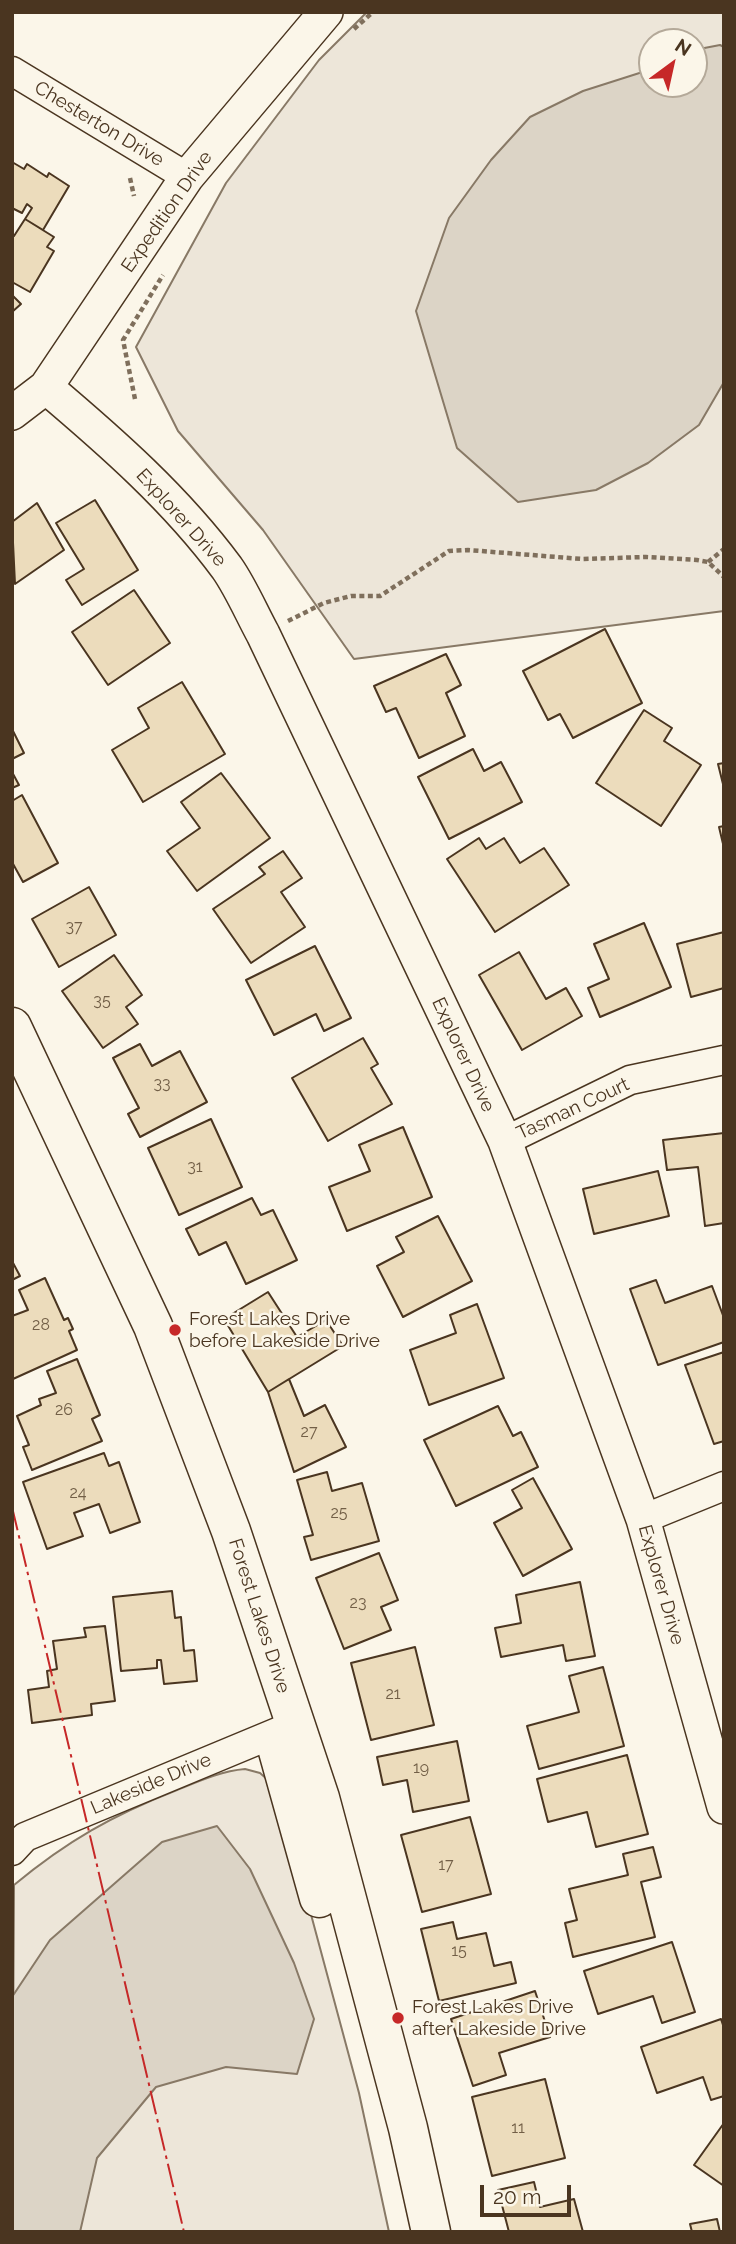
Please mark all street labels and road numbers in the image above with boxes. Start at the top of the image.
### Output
street label: Chesterton Drive [30,76,168,172]
street label: Expedition Drive [117,147,217,277]
street label: Explorer Drive [131,464,231,572]
street label: Explorer Drive [427,994,499,1116]
street label: Tasman Court [513,1073,633,1145]
street label: Explorer Drive [633,1522,689,1648]
street label: Forest Lakes Drive [223,1536,295,1696]
street label: Lakeside Drive [87,1748,215,1820]

